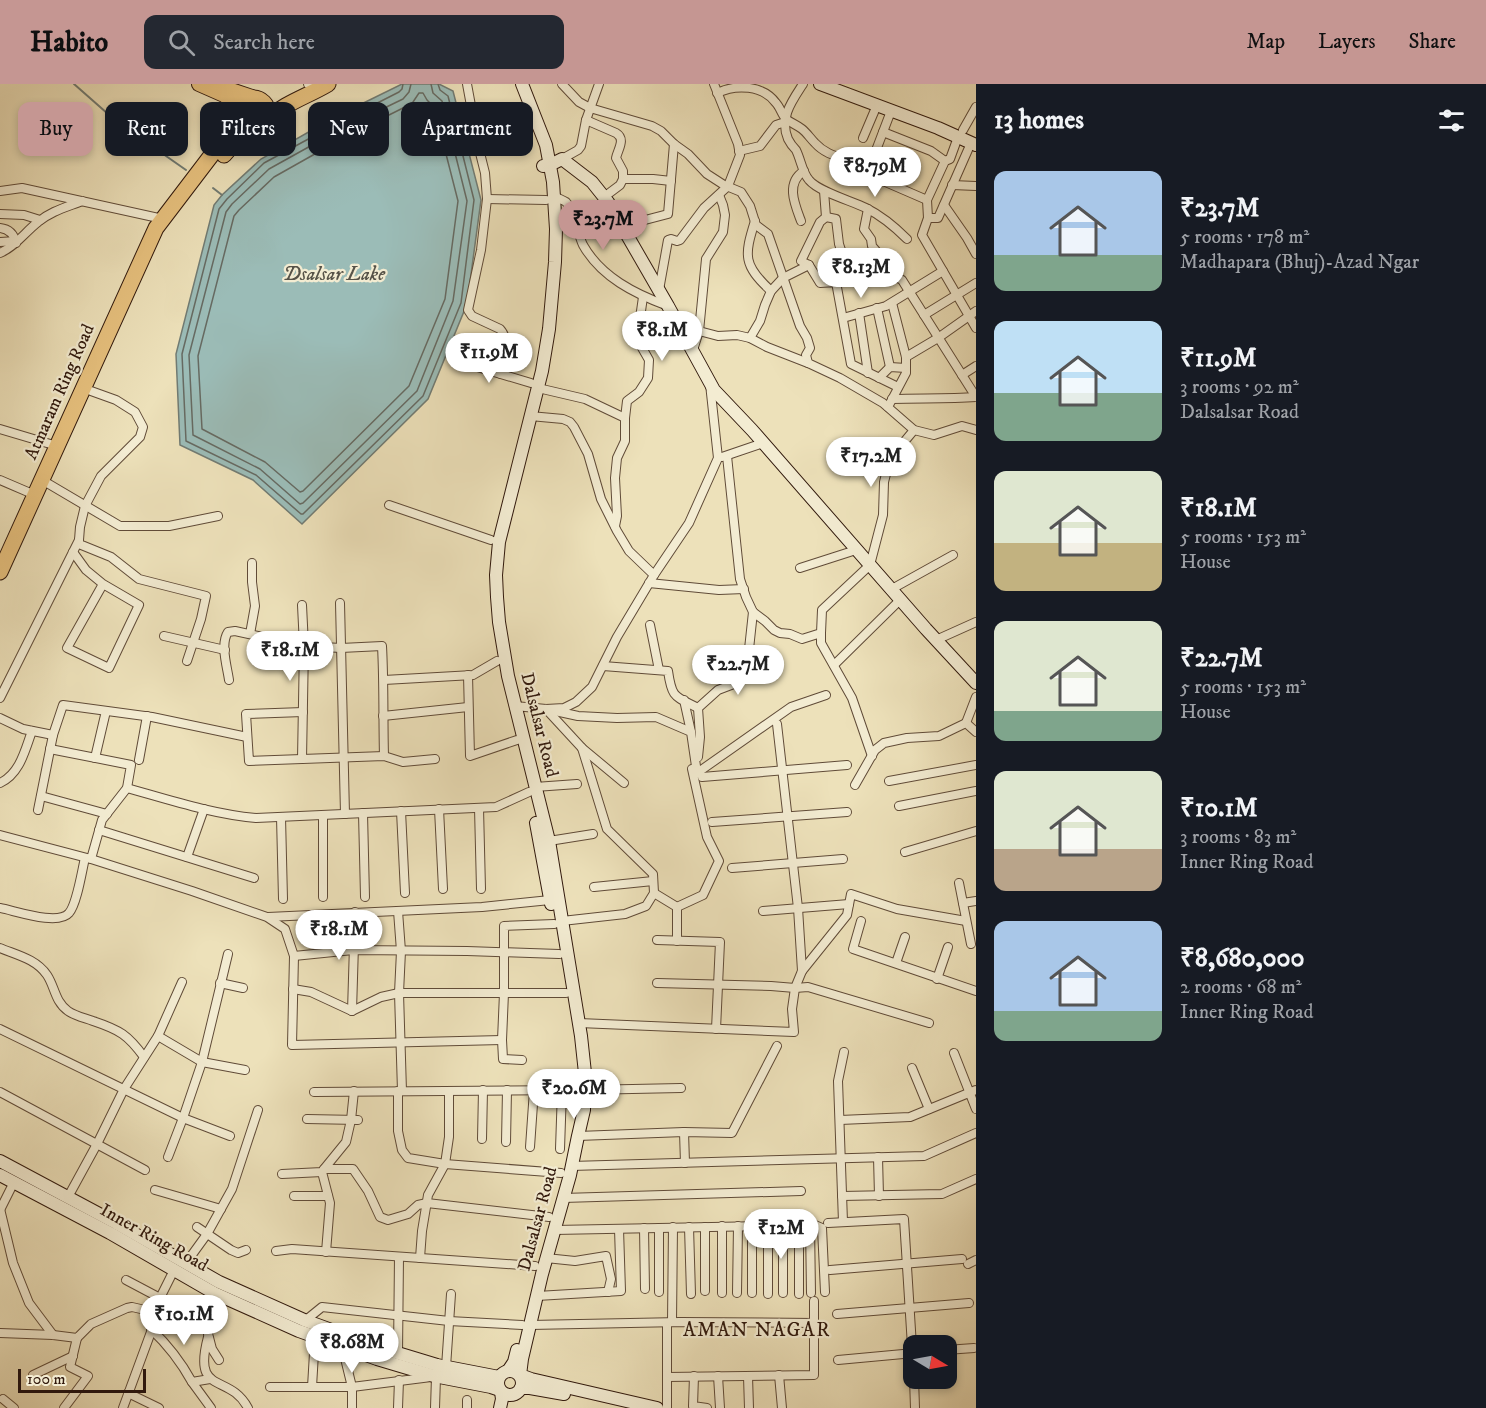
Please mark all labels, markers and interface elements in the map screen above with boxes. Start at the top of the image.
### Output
search box [144,15,564,69]
text: Habito [30,25,108,60]
icon: search [165,26,198,59]
text: Search here [213,29,315,56]
text: Map [1246,29,1285,55]
text: Layers [1318,29,1376,55]
text: Share [1409,29,1456,55]
chip: Buy [18,102,93,156]
chip: Rent [105,102,188,156]
chip: Filters [200,102,296,156]
chip: New [308,102,389,156]
chip: Apartment [401,102,533,156]
text: 13 homes [994,104,1084,137]
icon: filters [1435,104,1468,137]
pin: ₹8.79M [826,147,924,198]
text: ₹8.79M [843,154,907,179]
text: ₹23.7M [1180,192,1259,225]
icon: home [1042,195,1114,267]
pin: ₹23.7M [554,200,652,251]
text: ₹23.7M [572,207,634,232]
text: 5 rooms · 178 m² [1180,225,1309,250]
pin: ₹8.13M [812,248,910,299]
text: Madhapara (Bhuj)-Azad Ngar [1180,250,1419,275]
text: ₹8.13M [831,255,891,280]
water label: Dsalsar Lake [283,262,386,287]
pin: ₹8.1M [620,311,704,362]
text: ₹8.1M [636,318,688,343]
street label: Atmaram Ring Road [20,321,100,463]
pin: ₹11.9M [440,333,538,384]
text: ₹11.9M [459,340,519,365]
text: ₹11.9M [1180,342,1257,375]
icon: home [1042,345,1114,417]
text: 3 rooms · 92 m² [1180,375,1299,400]
text: Dalsalsar Road [1180,400,1299,425]
pin: ₹17.2M [822,437,920,488]
text: ₹17.2M [840,444,902,469]
text: ₹18.1M [1180,492,1257,525]
icon: home [1042,495,1114,567]
text: 5 rooms · 153 m² [1180,525,1306,550]
text: House [1180,550,1231,575]
pin: ₹18.1M [241,631,339,682]
text: ₹18.1M [260,638,320,663]
text: ₹22.7M [1180,642,1263,675]
pin: ₹22.7M [689,645,787,696]
icon: home [1042,645,1114,717]
text: ₹22.7M [706,652,770,677]
street label: Dalsalsar Road [515,670,563,780]
text: 5 rooms · 153 m² [1180,675,1306,700]
text: House [1180,700,1231,725]
text: ₹10.1M [1180,792,1258,825]
icon: home [1042,795,1114,867]
text: 3 rooms · 83 m² [1180,825,1296,850]
text: Inner Ring Road [1180,850,1313,875]
pin: ₹18.1M [290,910,388,961]
text: ₹18.1M [309,917,369,942]
text: ₹8,680,000 [1180,942,1304,975]
icon: home [1042,945,1114,1017]
text: 2 rooms · 68 m² [1180,975,1302,1000]
text: Inner Ring Road [1180,1000,1313,1025]
pin: ₹20.6M [525,1069,623,1120]
text: ₹20.6M [541,1076,607,1101]
street label: Dalsalsar Road [514,1164,562,1274]
street label: Inner Ring Road [96,1199,212,1277]
pin: ₹12M [745,1209,817,1260]
text: ₹12M [758,1216,804,1241]
pin: ₹10.1M [135,1295,233,1346]
text: ₹10.1M [154,1302,214,1327]
district label: AMAN NAGAR [683,1318,831,1343]
pin: ₹8.68M [303,1323,401,1374]
text: ₹8.68M [320,1330,384,1355]
north arrow [903,1335,957,1389]
map controls [903,1335,957,1389]
scale bar [18,1366,146,1394]
text: 100 m [27,1369,66,1389]

